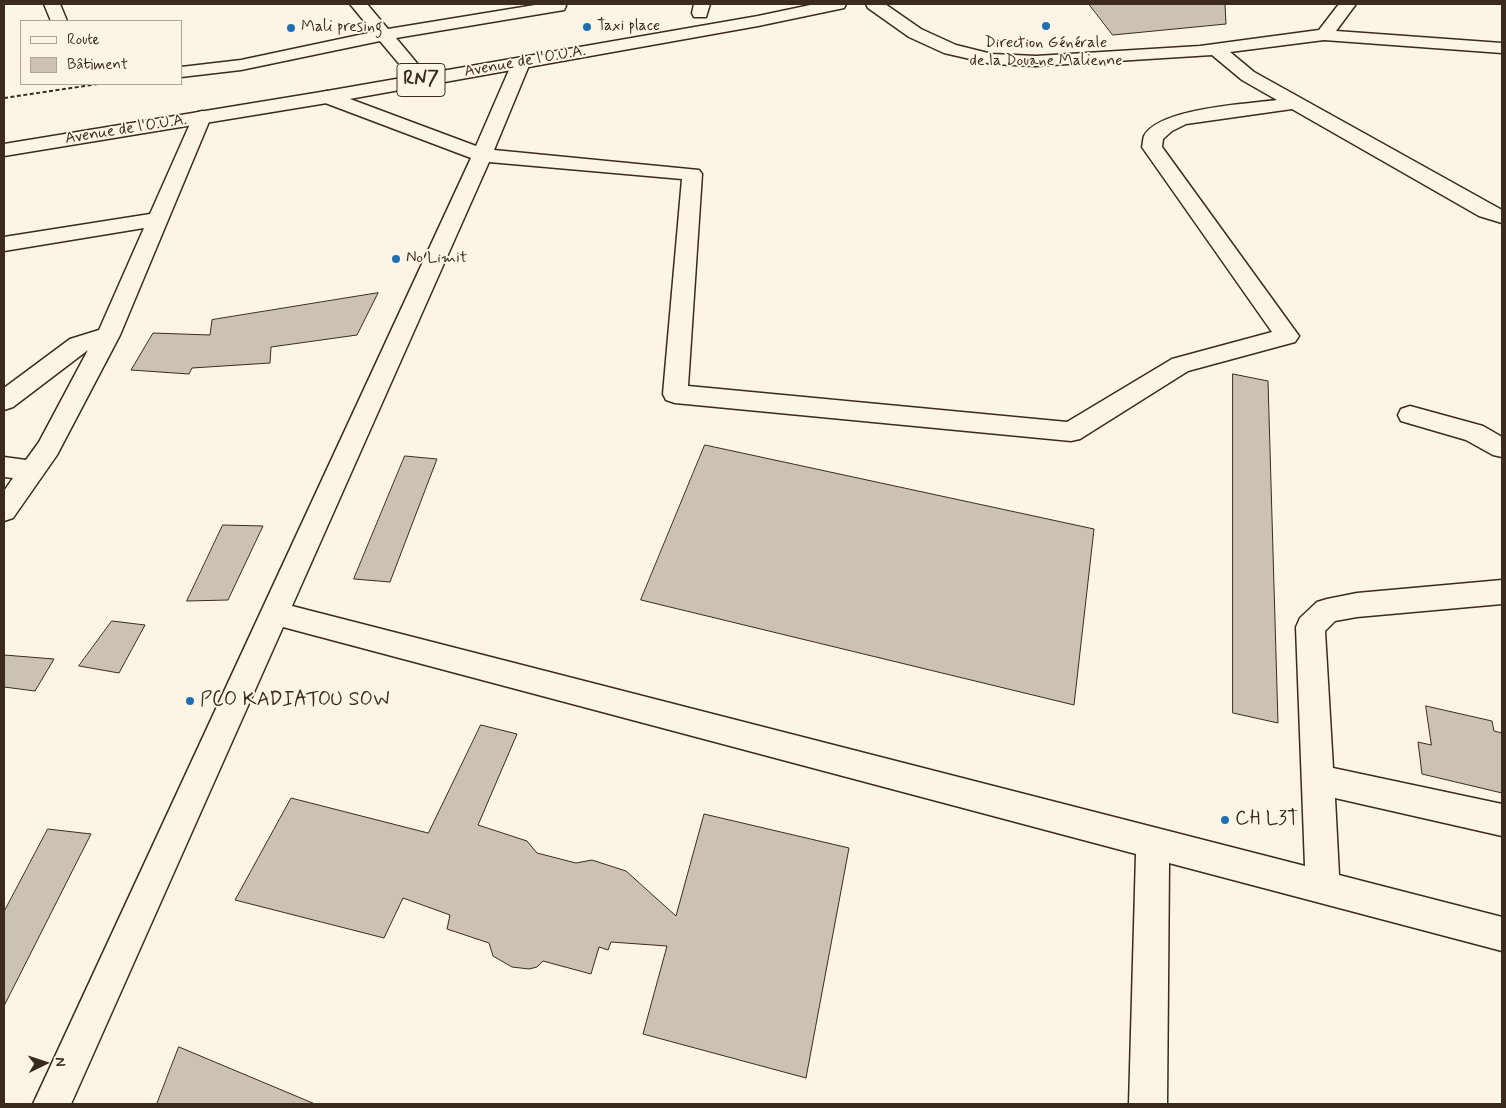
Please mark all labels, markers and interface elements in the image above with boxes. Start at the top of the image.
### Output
place label: Taxi place [597,17,660,37]
place label: Mali presing [301,18,382,38]
legend [20,20,182,85]
marker: Direction Générale de la Douane Malienne [1040,20,1052,32]
marker: Taxi place [581,21,593,33]
marker: Mali presing [285,22,297,34]
text: Route [67,30,100,50]
place label: Direction Générale de la Douane Malienne [970,34,1122,72]
street label: Avenue de l'O.U.A. [463,42,587,82]
text: Bâtiment [67,55,128,75]
road number: RN7 [397,64,445,96]
street label: Avenue de l'O.U.A. [64,111,188,149]
place label: No Limit [406,249,467,269]
marker: No Limit [390,253,402,265]
place label: PCO KADIATOU SOW [200,689,390,713]
marker: PCO KADIATOU SOW [184,695,196,707]
place label: CH L3T [1235,808,1299,832]
marker: CH L3T [1219,814,1231,826]
north arrow [20,1038,70,1088]
text: N [51,1057,69,1067]

